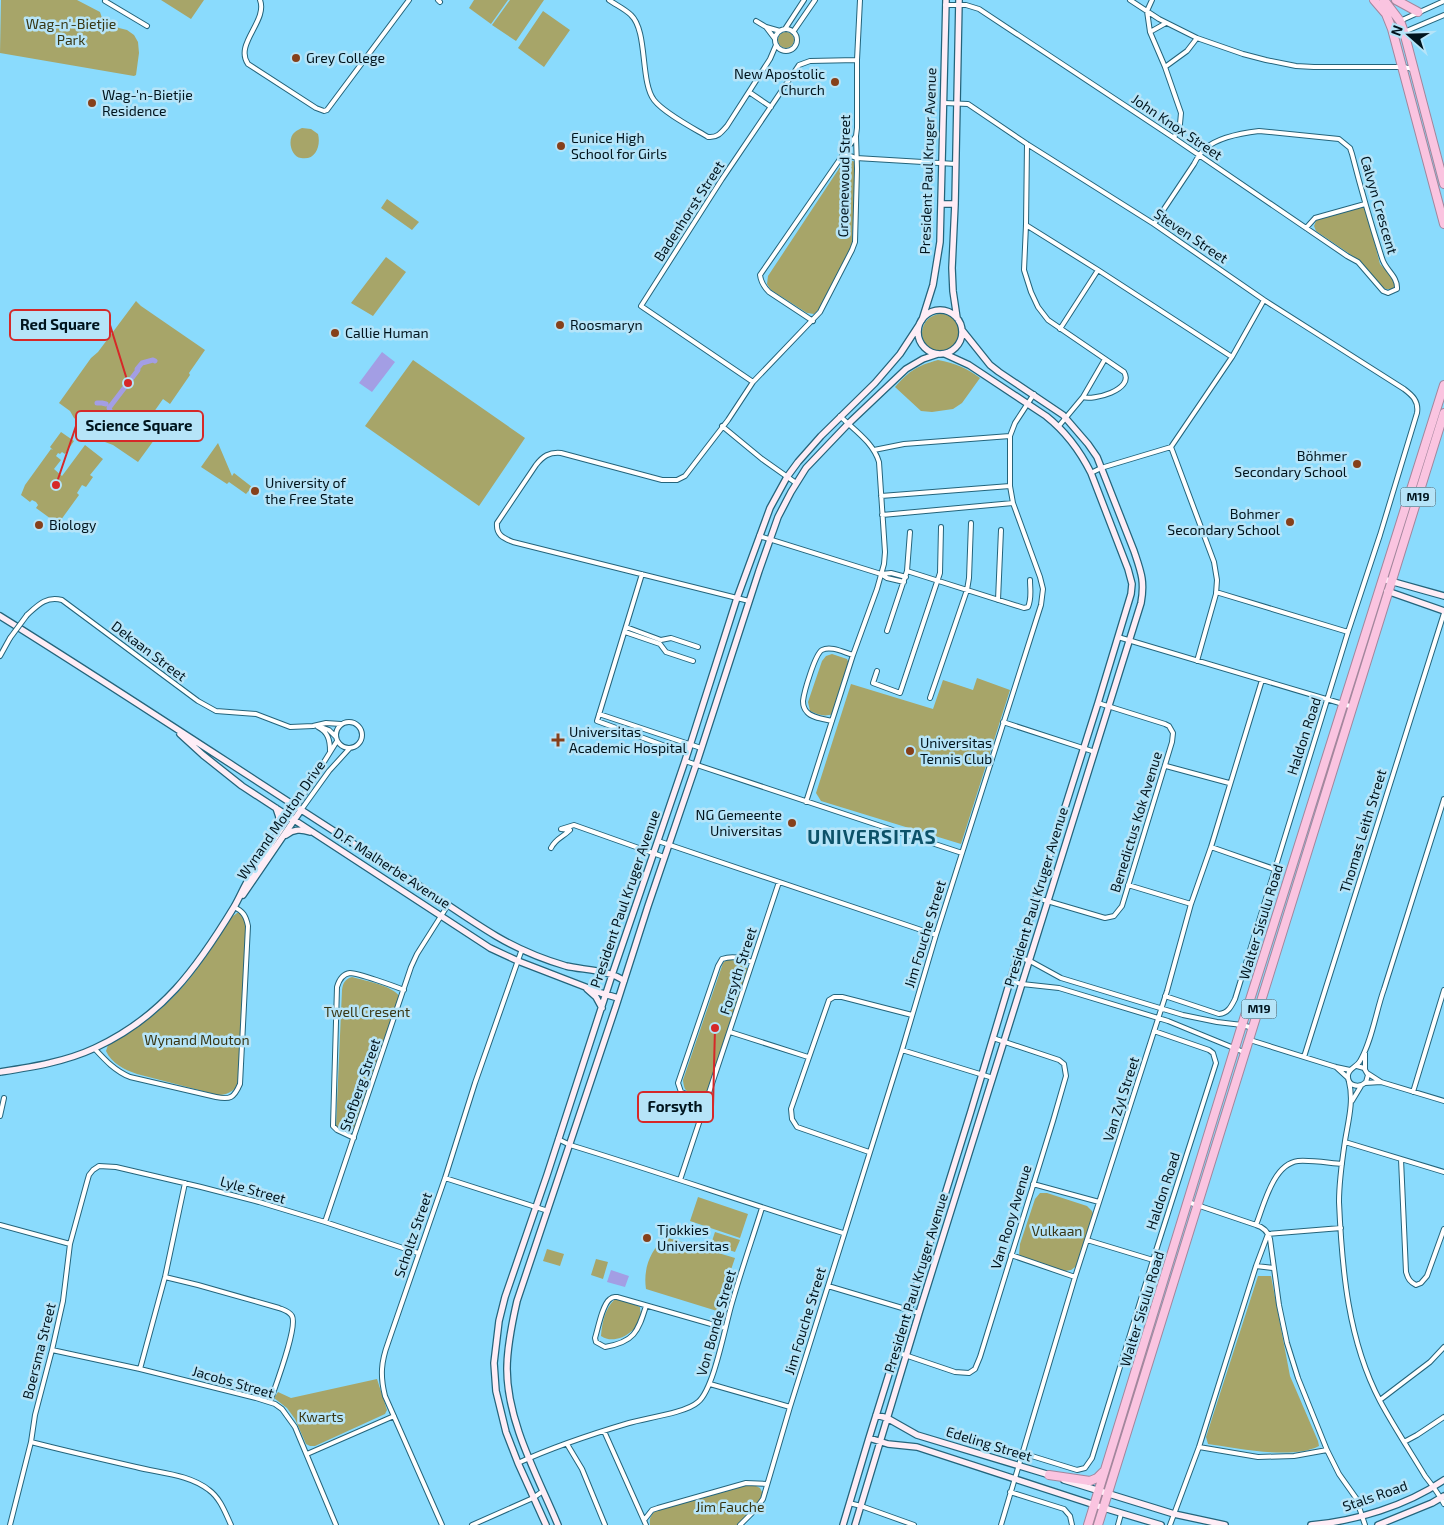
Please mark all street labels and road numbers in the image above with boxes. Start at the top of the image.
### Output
street label: President Paul Kruger Avenue [916,67,939,255]
street label: John Knox Street [1129,90,1226,163]
street label: Groenewoud Street [834,114,853,238]
street label: Calvyn Crescent [1357,154,1402,256]
street label: Badenhorst Street [650,157,727,264]
street label: Steven Street [1151,205,1232,267]
road number: M19 [1400,488,1436,507]
street label: Dekaan Street [108,617,190,684]
street label: Haldon Road [1283,695,1324,777]
street label: Benedictus Kok Avenue [1106,749,1165,894]
street label: Wynand Mouton Drive [233,757,328,883]
street label: Thomas Leith Street [1336,767,1389,895]
street label: President Paul Kruger Avenue [1000,805,1071,989]
street label: President Paul Kruger Avenue [586,808,663,990]
street label: D.F. Malherbe Avenue [331,823,454,912]
street label: Walter Sisulu Road [1235,862,1286,982]
street label: Jim Fouche Street [900,878,949,990]
street label: Forsyth Street [715,925,760,1017]
road number: M19 [1242,1000,1276,1019]
street label: Stofberg Street [336,1036,383,1134]
street label: Van Zyl Street [1099,1054,1142,1143]
street label: Haldon Road [1142,1150,1183,1232]
street label: Van Rooy Avenue [987,1163,1034,1271]
street label: Lyle Street [218,1172,288,1207]
street label: Scholtz Street [390,1190,435,1280]
street label: President Paul Kruger Avenue [880,1191,951,1375]
street label: Walter Sisulu Road [1116,1249,1167,1369]
street label: Jim Fouche Street [780,1265,829,1377]
street label: Von Bonde Street [692,1268,739,1378]
street label: Boersma Street [18,1301,59,1401]
street label: Jacobs Street [190,1362,276,1401]
street label: Edeling Street [944,1422,1034,1465]
street label: Stals Road [1340,1477,1409,1515]

